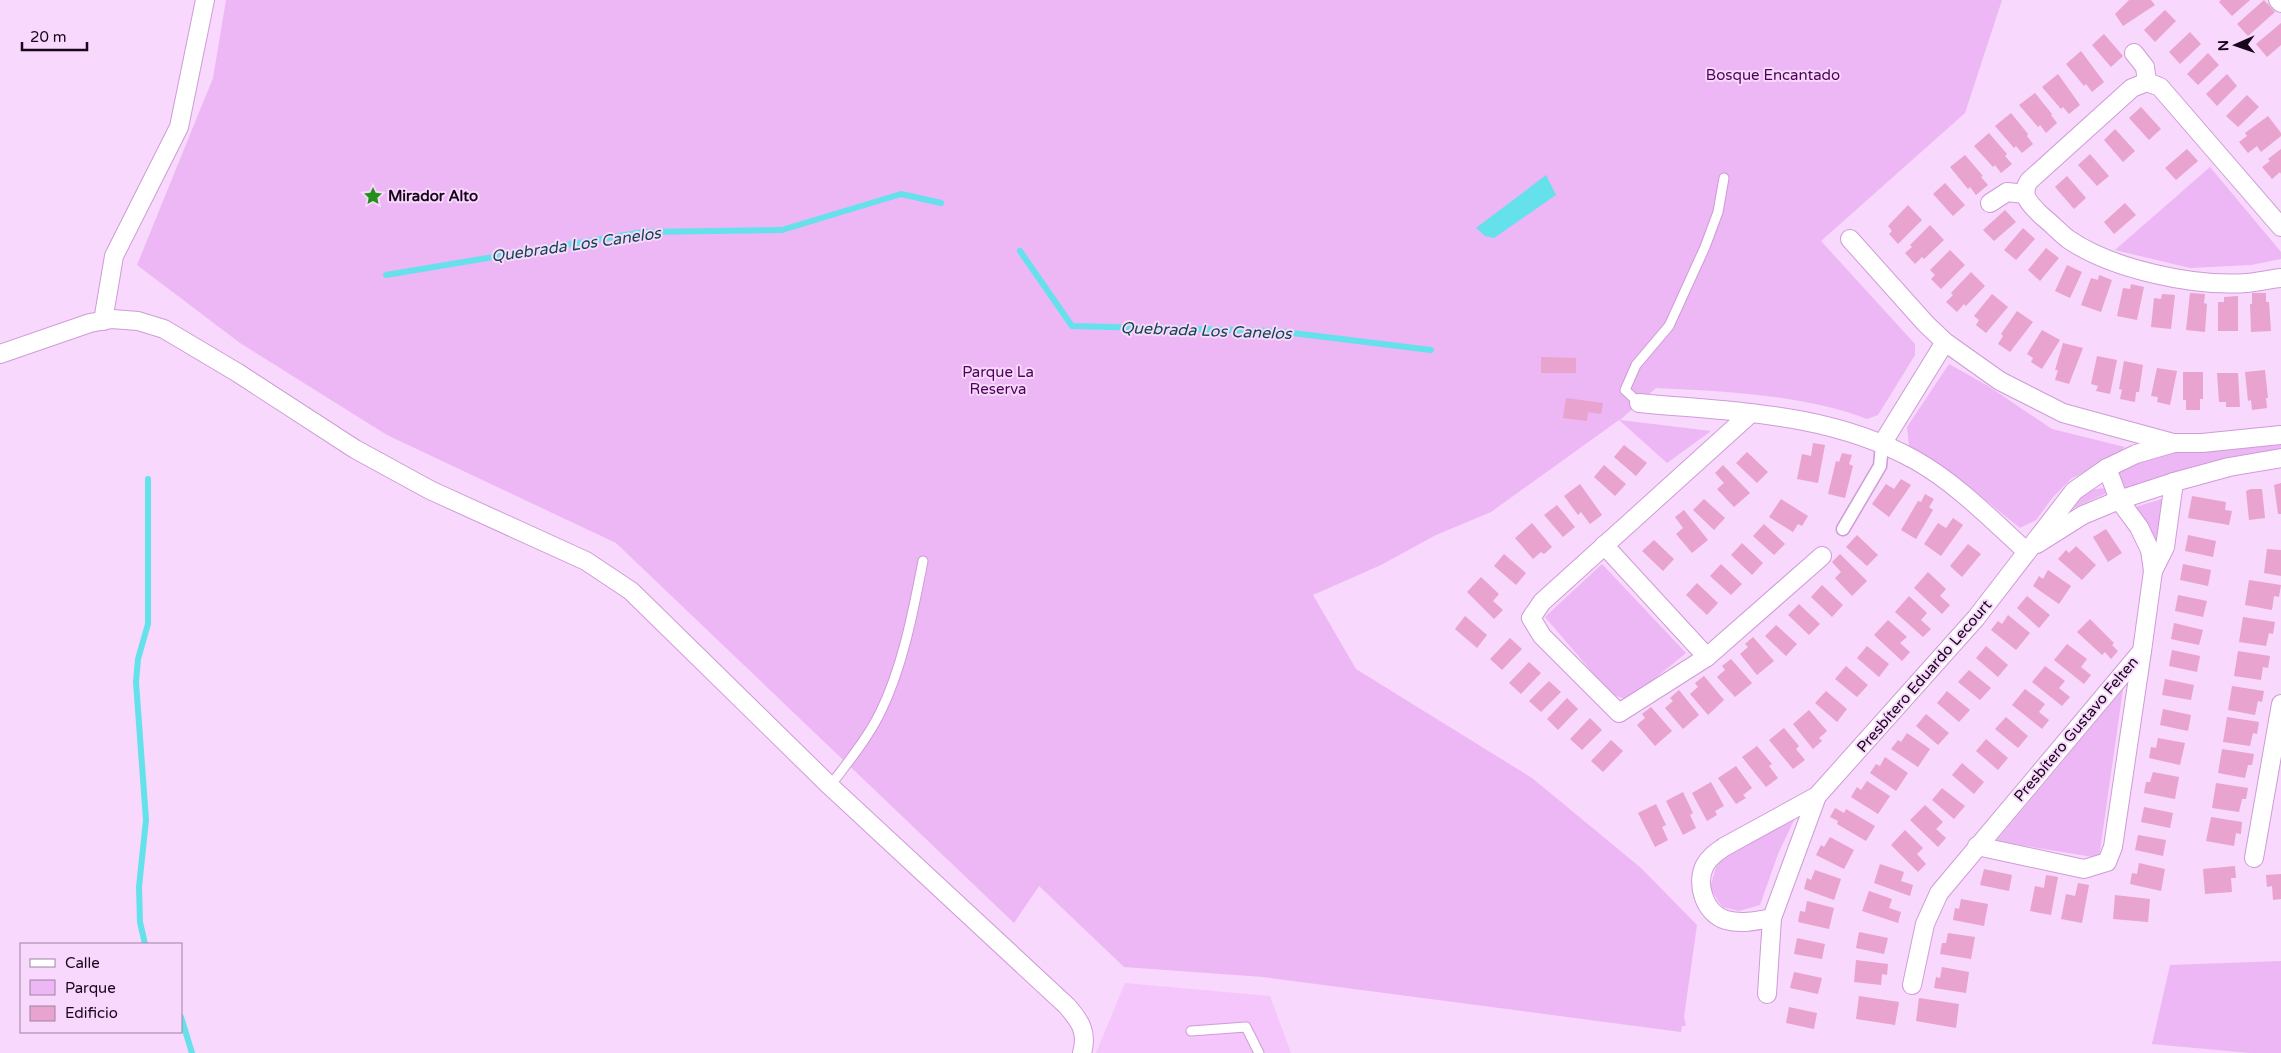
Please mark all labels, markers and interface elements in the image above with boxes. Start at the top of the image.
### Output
scale bar [22,20,88,52]
north arrow [2211,20,2261,70]
text: 20 m [30,28,67,46]
text: N [2215,40,2232,51]
park label: Bosque Encantado [1706,66,1840,84]
place icon: Mirador Alto [362,185,384,207]
place label: Mirador Alto [388,187,478,205]
water label: Quebrada Los Canelos [490,223,663,267]
water label: Quebrada Los Canelos [1120,318,1293,344]
park label: Parque La Reserva [962,363,1034,398]
street label: Presbítero Eduardo Lecourt [1853,596,1995,756]
street label: Presbítero Gustavo Felten [2010,653,2142,805]
legend [20,943,182,1033]
text: Calle [65,954,100,972]
text: Parque [65,979,116,997]
text: Edificio [65,1004,118,1022]

